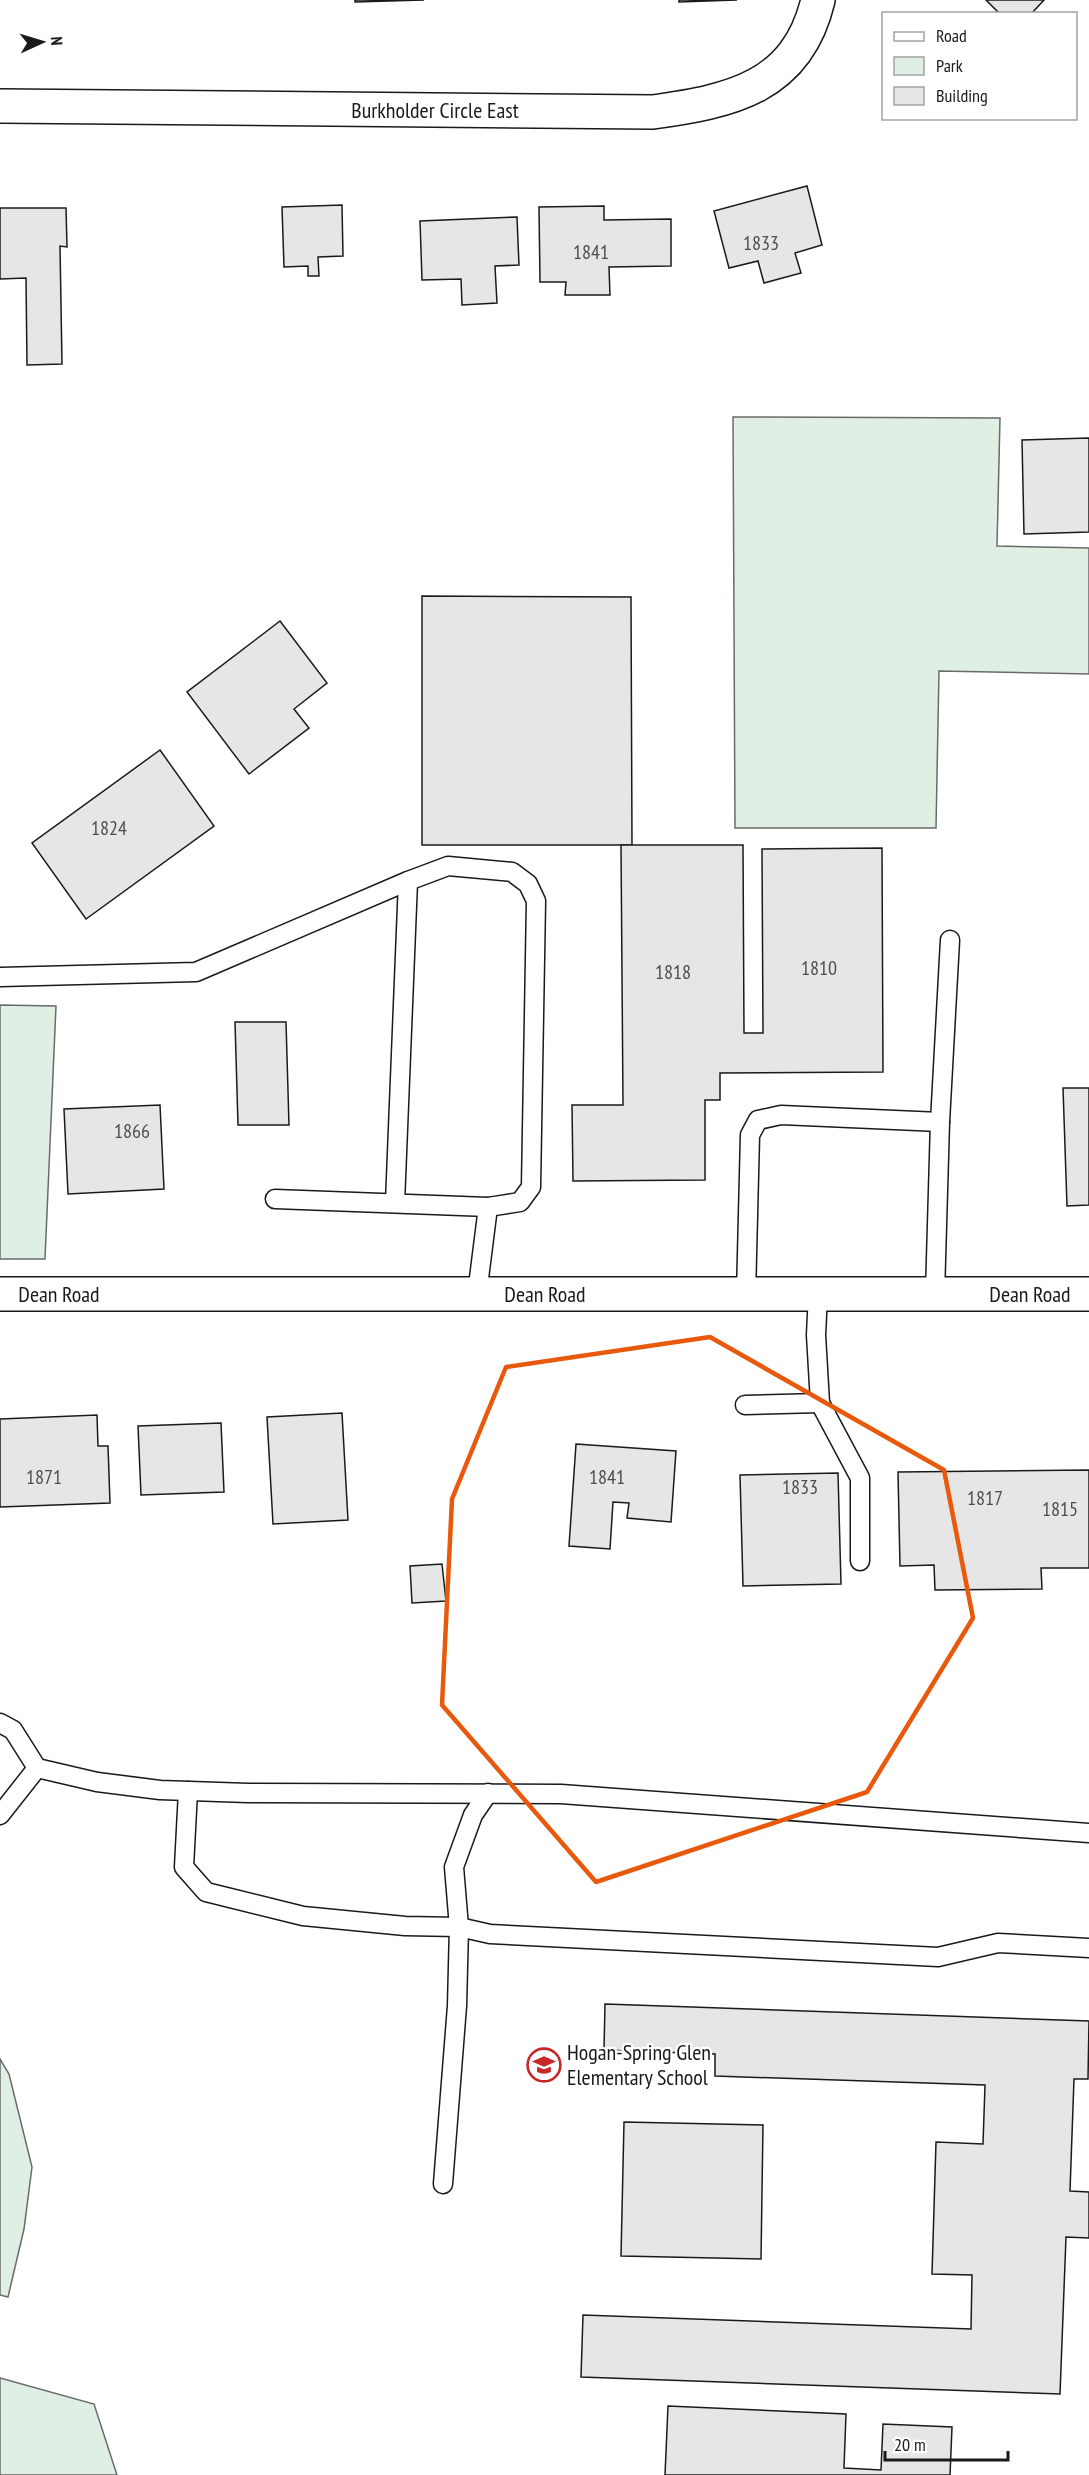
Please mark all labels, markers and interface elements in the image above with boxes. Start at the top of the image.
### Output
north arrow [12,12,72,72]
legend [882,12,1077,120]
text: Road [936,24,967,47]
text: N [47,36,67,46]
text: Park [936,54,963,77]
text: Building [936,84,988,107]
street label: Burkholder Circle East [351,96,519,124]
house number: 1833 [743,230,779,256]
house number: 1841 [573,239,609,265]
house number: 1824 [91,815,127,841]
house number: 1810 [801,955,837,981]
house number: 1818 [655,959,691,985]
house number: 1866 [114,1118,150,1144]
street label: Dean Road [18,1280,100,1308]
street label: Dean Road [504,1280,586,1308]
street label: Dean Road [989,1280,1071,1308]
house number: 1871 [26,1464,62,1490]
house number: 1841 [589,1464,625,1490]
house number: 1833 [782,1474,818,1500]
house number: 1817 [967,1485,1003,1511]
house number: 1815 [1042,1496,1078,1522]
place label: Hogan-Spring Glen Elementary School [567,2038,711,2091]
school or university icon: Hogan-Spring Glen Elementary School [526,2047,562,2083]
scale bar [885,2424,1008,2462]
text: 20 m [894,2433,926,2456]

